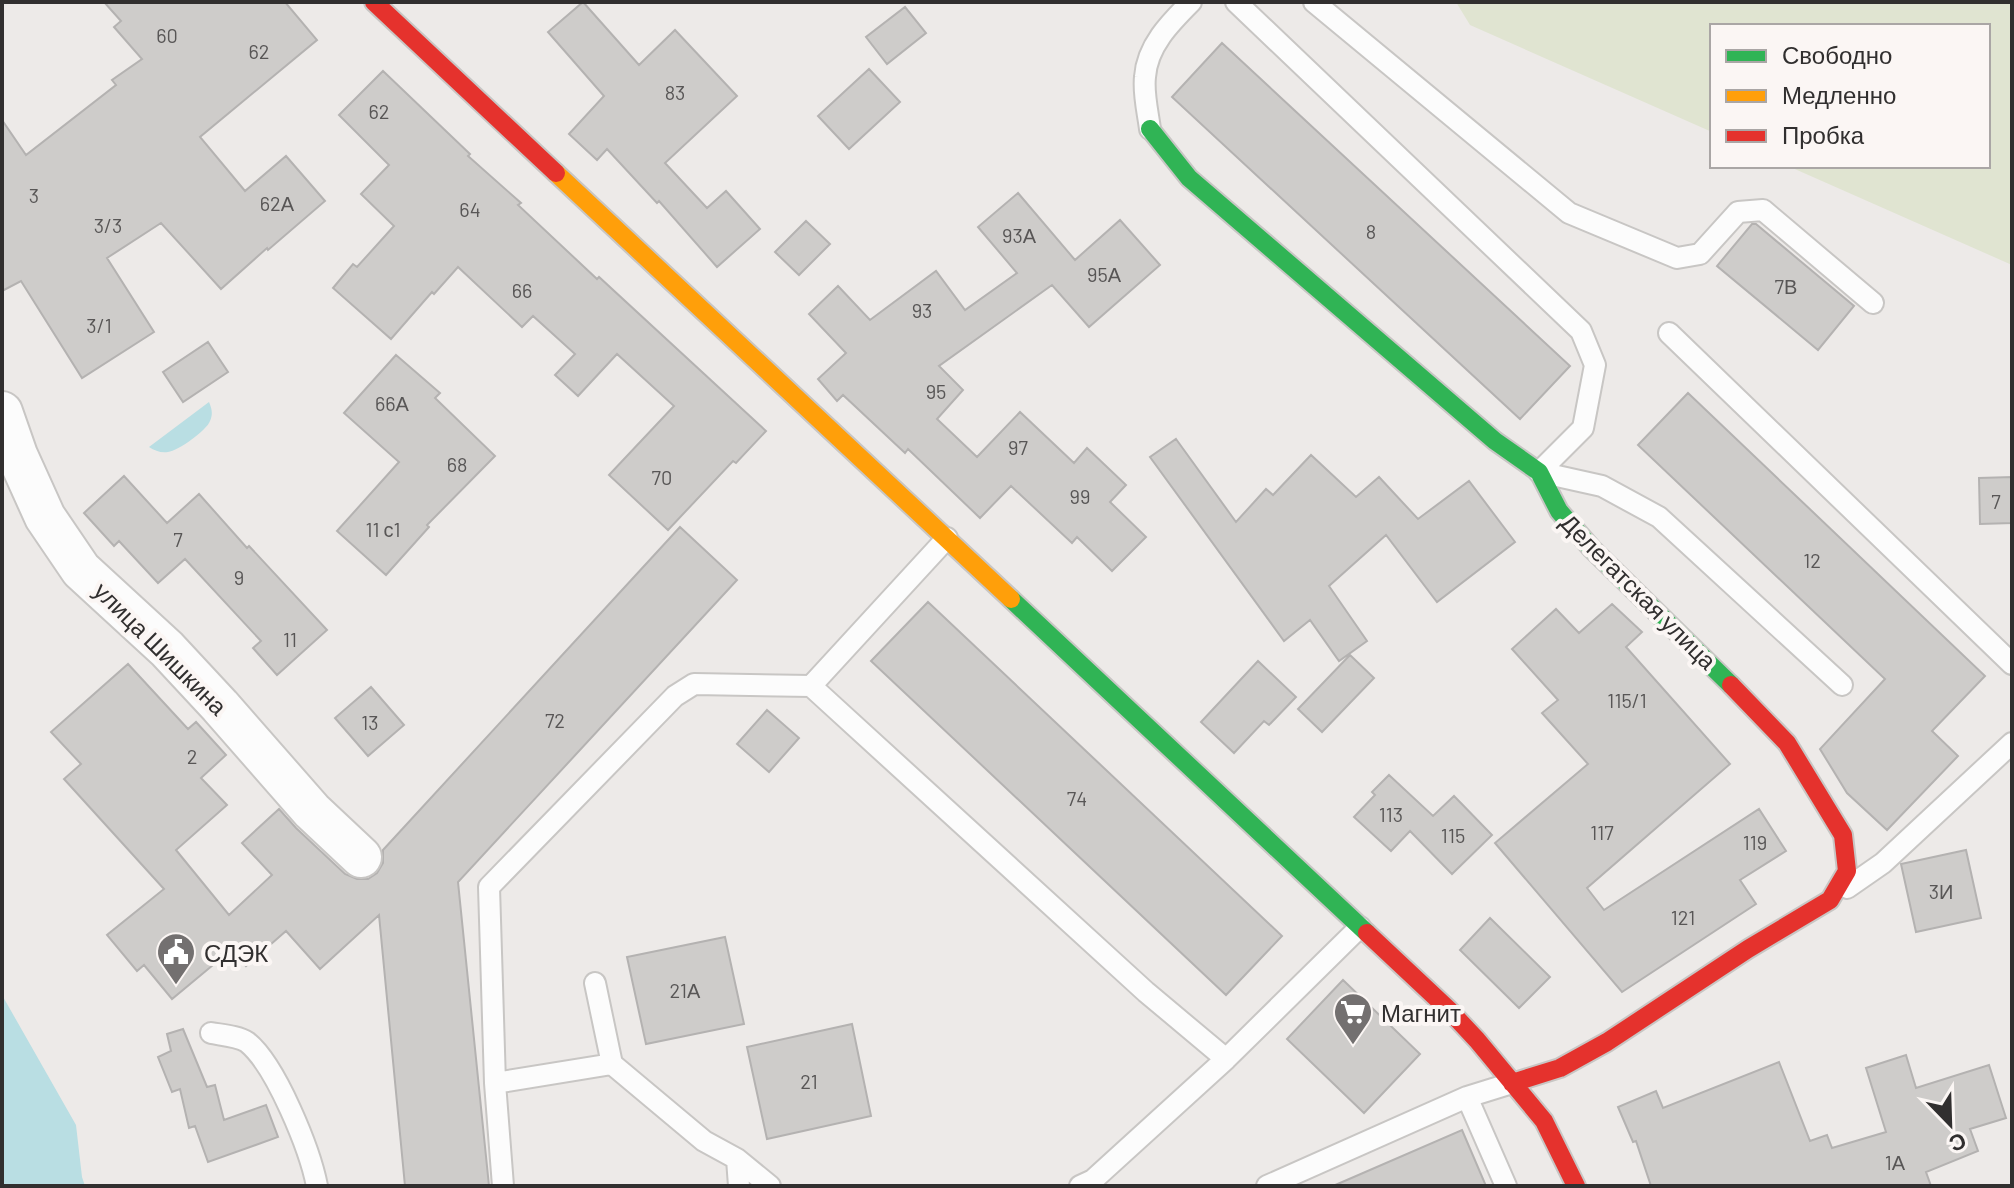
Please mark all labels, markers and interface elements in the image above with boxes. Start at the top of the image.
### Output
house number: 60 [156,23,178,47]
legend [1710,24,1990,168]
house number: 62 [248,39,270,63]
text: Свободно [1782,40,1892,69]
house number: 83 [665,80,685,104]
text: Медленно [1782,80,1896,109]
house number: 62 [368,99,390,123]
text: Пробка [1782,120,1865,149]
house number: 3 [29,183,39,207]
house number: 62А [260,191,295,215]
house number: 64 [459,197,481,221]
house number: 3/3 [94,213,122,237]
house number: 8 [1366,219,1376,243]
house number: 93А [1002,223,1037,247]
house number: 95А [1087,262,1122,286]
house number: 7В [1775,274,1797,298]
house number: 66 [512,278,532,302]
house number: 93 [912,298,932,322]
house number: 3/1 [86,313,112,337]
house number: 95 [926,379,946,403]
house number: 66А [375,391,410,415]
house number: 97 [1008,435,1028,459]
house number: 68 [447,452,467,476]
house number: 70 [652,465,672,489]
house number: 99 [1070,484,1090,508]
house number: 7 [1991,489,2001,513]
street label: Делегатская улица [1555,507,1723,675]
house number: 11 с1 [365,517,401,541]
house number: 7 [173,527,183,551]
house number: 12 [1803,548,1821,572]
house number: 9 [234,565,244,589]
street label: улица Шишкина [89,576,234,721]
house number: 11 [283,627,297,651]
house number: 115/1 [1607,688,1647,712]
house number: 72 [545,708,565,732]
house number: 13 [361,710,379,734]
house number: 2 [187,744,197,768]
house number: 74 [1067,786,1087,810]
house number: 113 [1379,802,1403,826]
house number: 117 [1590,820,1614,844]
house number: 115 [1441,823,1465,847]
house number: 119 [1743,830,1767,854]
house number: 3И [1929,879,1953,903]
house number: 121 [1671,905,1695,929]
public building icon: СДЭК [155,931,197,986]
place label: СДЭК [204,938,268,967]
house number: 21А [670,978,701,1002]
supermarket icon: Магнит [1332,991,1374,1046]
place label: Магнит [1381,998,1461,1027]
house number: 21 [800,1069,818,1093]
north arrow [1910,1084,1990,1164]
text: С [1946,1128,1971,1158]
house number: 1А [1885,1150,1906,1174]

